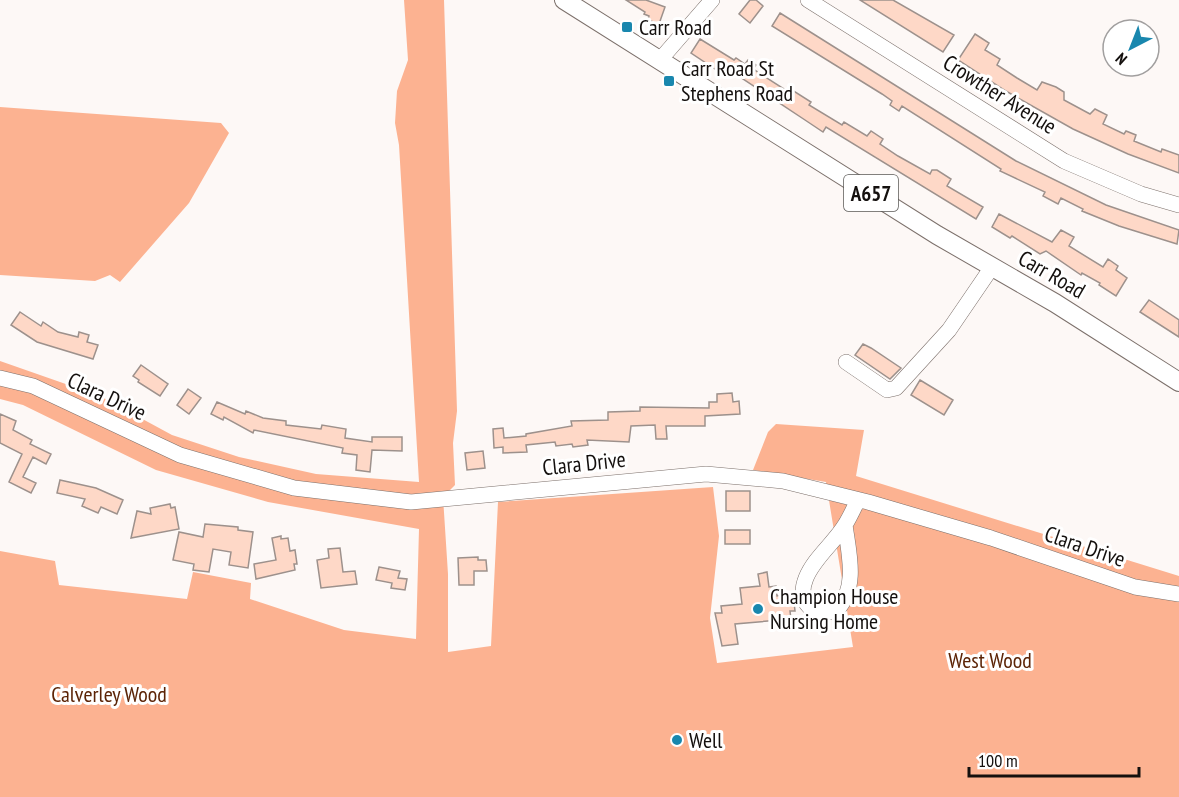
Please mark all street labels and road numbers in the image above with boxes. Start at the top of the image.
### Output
street label: Crowther Avenue [938,48,1062,140]
road number: A657 [844,175,898,211]
street label: Carr Road [1013,244,1091,304]
street label: Clara Drive [63,366,151,426]
street label: Clara Drive [541,445,627,481]
street label: Clara Drive [1041,519,1129,573]

